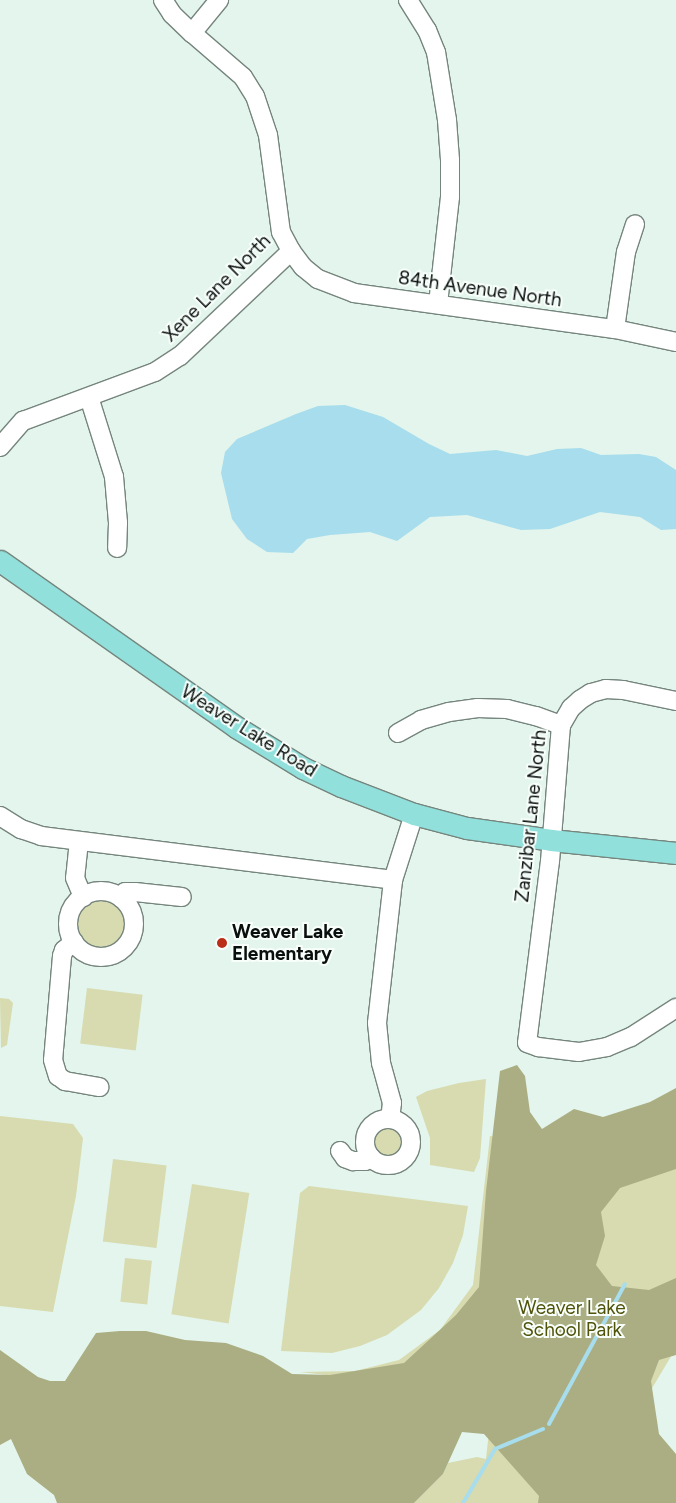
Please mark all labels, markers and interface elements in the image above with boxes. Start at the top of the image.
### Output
street label: Xene Lane North [159,230,275,346]
street label: 84th Avenue North [397,266,563,312]
street label: Weaver Lake Road [177,680,321,782]
street label: Zanzibar Lane North [511,729,551,903]
place label: Weaver Lake Elementary [232,921,343,965]
marker: Weaver Lake Elementary [216,937,228,949]
park label: Weaver Lake School Park [518,1297,626,1341]

